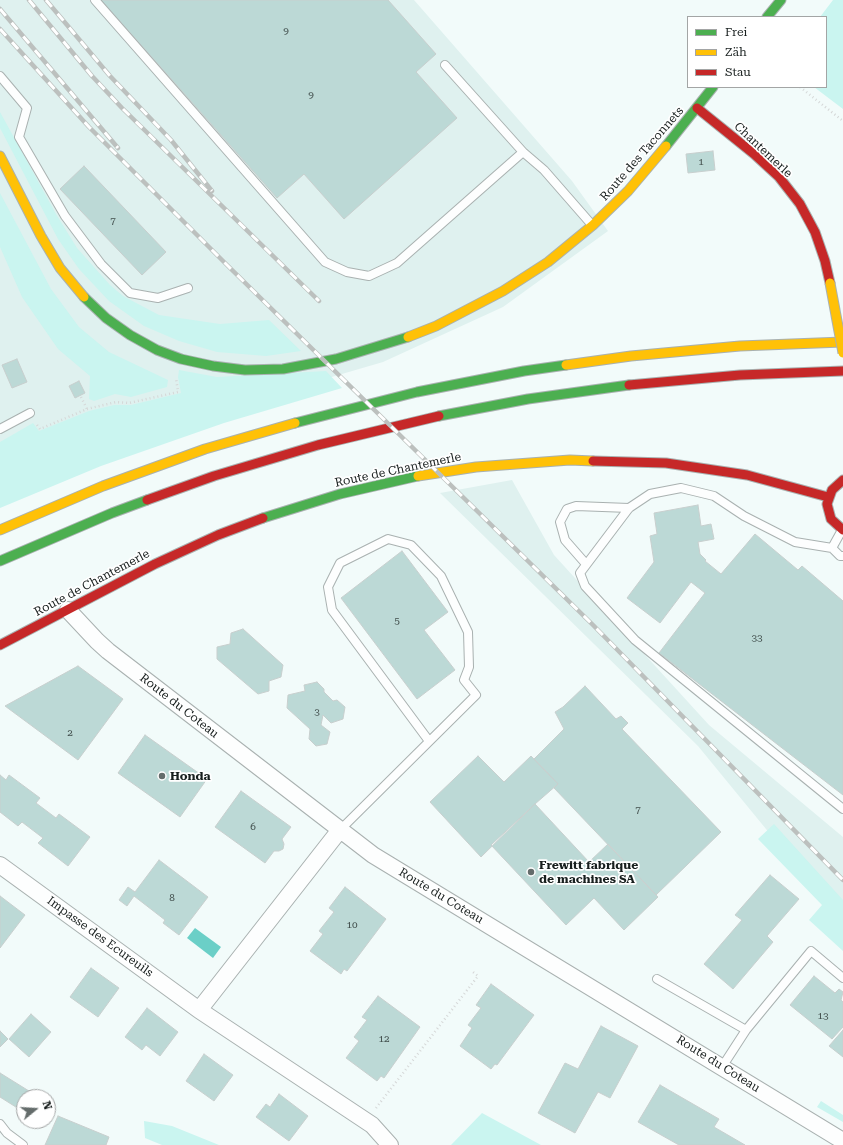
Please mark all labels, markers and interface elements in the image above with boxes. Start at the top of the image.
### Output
legend [687,16,827,88]
house number: 9 [283,25,289,37]
text: Frei [725,25,747,39]
text: Zäh [725,45,747,59]
text: Stau [725,65,751,79]
house number: 9 [308,89,314,101]
street label: Route des Taconnets [597,104,687,204]
street label: Chantemerle [731,119,795,181]
house number: 1 [698,156,704,168]
house number: 7 [110,215,116,227]
street label: Route de Chantemerle [334,450,462,490]
street label: Route de Chantemerle [32,546,152,620]
house number: 5 [394,615,400,627]
house number: 33 [751,632,763,644]
street label: Route du Coteau [137,671,221,741]
house number: 3 [314,706,320,718]
house number: 2 [67,727,73,739]
place label: Honda [170,769,211,783]
marker: Honda [157,771,167,781]
house number: 7 [635,804,641,816]
house number: 6 [250,821,256,833]
place label: Frewitt fabrique de machines SA [539,858,638,886]
street label: Route du Coteau [396,865,486,927]
marker: Frewitt fabrique de machines SA [526,867,536,877]
house number: 8 [169,892,175,904]
street label: Impasse des Ecureuils [44,894,156,980]
house number: 10 [346,919,358,931]
house number: 13 [817,1010,829,1022]
street label: Route du Coteau [673,1032,763,1096]
house number: 12 [378,1033,390,1045]
north arrow [16,1089,56,1129]
text: N [39,1099,54,1111]

